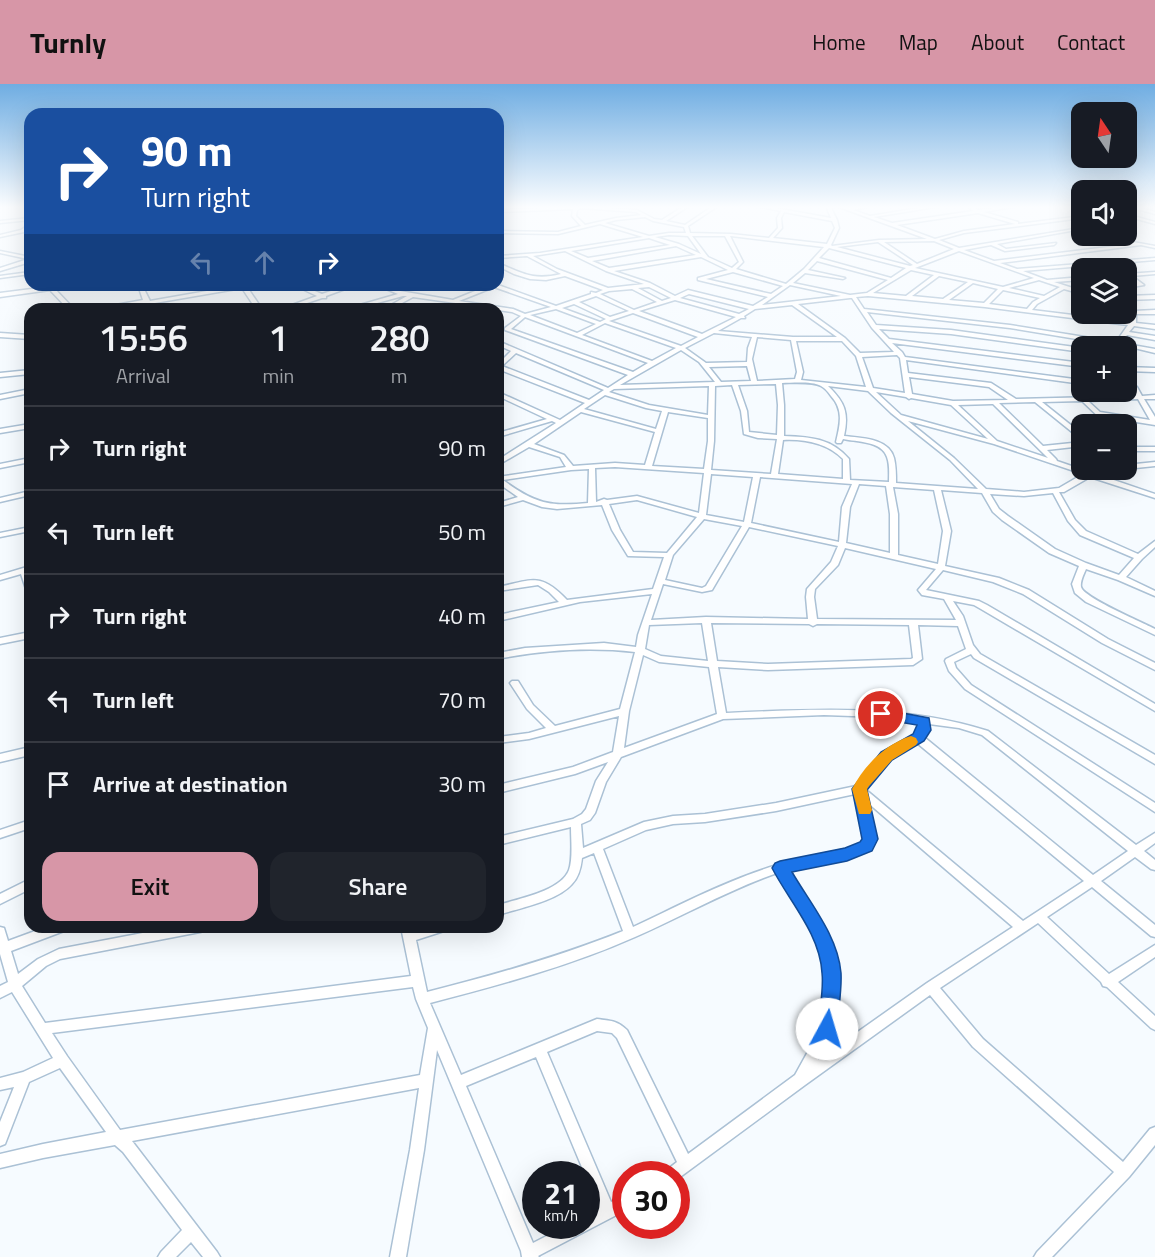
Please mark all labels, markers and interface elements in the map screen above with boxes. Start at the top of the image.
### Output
text: Turnly [30,21,106,64]
text: Home [812,26,866,58]
text: Map [899,26,938,58]
text: About [971,26,1024,58]
text: Contact [1057,26,1125,58]
north arrow [1071,102,1137,168]
map controls [1071,102,1137,480]
text: 90 m [141,118,233,182]
icon: right [42,132,120,210]
text: Turn right [141,176,250,217]
button: sound [1071,180,1137,246]
icon: left [185,246,218,279]
icon: ahead [248,246,281,279]
icon: right [311,246,344,279]
button: layers [1071,258,1137,324]
text: 15:56 [99,310,188,365]
text: 1 [268,310,288,365]
text: 280 [369,310,429,365]
button: + [1071,336,1137,402]
text: Arrival [116,360,170,391]
text: min [262,360,294,391]
text: m [391,360,407,391]
button: − [1071,414,1137,480]
text: Turn right [93,431,187,465]
text: 90 m [438,431,486,465]
icon: right [42,432,75,465]
text: Turn left [93,515,174,549]
text: 50 m [438,515,486,549]
icon: left [42,516,75,549]
text: Turn right [93,599,187,633]
text: 40 m [438,599,486,633]
icon: right [42,600,75,633]
text: Turn left [93,683,174,717]
text: 70 m [438,683,486,717]
icon: left [42,684,75,717]
pin [855,688,906,739]
icon: arrive [864,697,897,730]
text: Arrive at destination [93,767,288,801]
text: 30 m [438,767,486,801]
icon: arrive [42,768,75,801]
button: Exit [42,852,258,921]
button: Share [270,852,486,921]
position arrow [795,997,859,1061]
speed limit sign: 30 [612,1161,690,1239]
text: 21 [544,1170,578,1216]
text: km/h [544,1204,578,1227]

